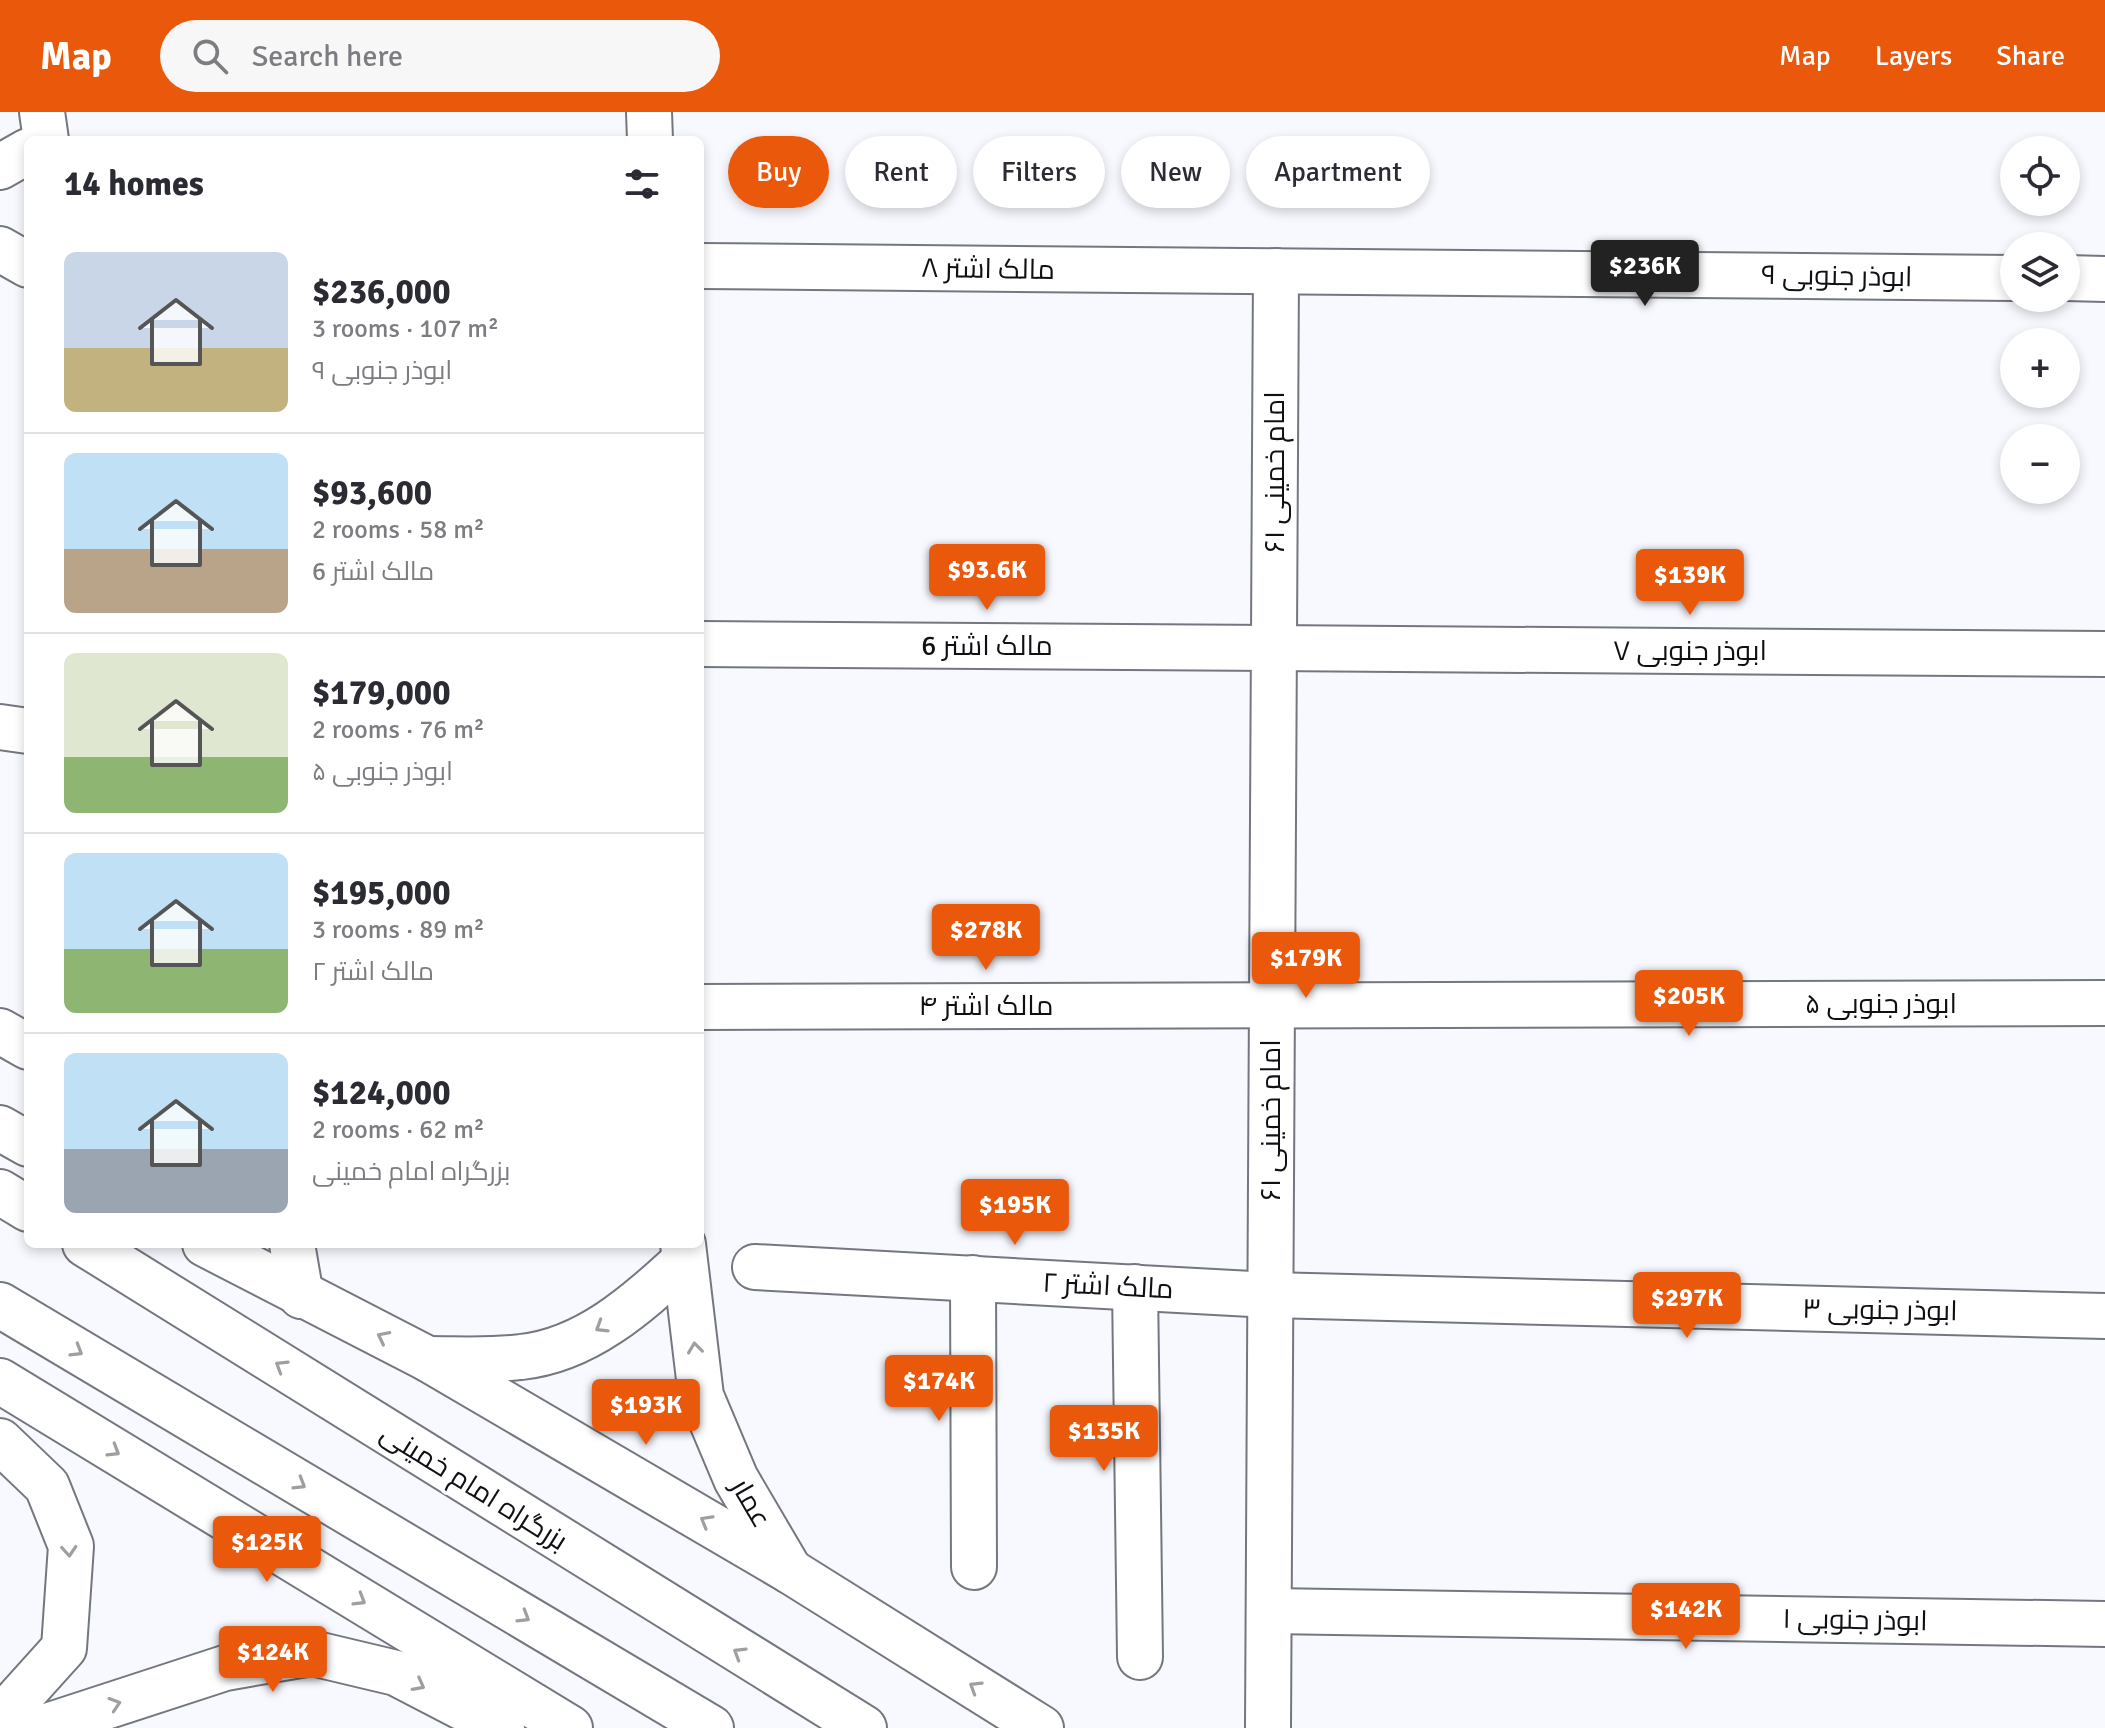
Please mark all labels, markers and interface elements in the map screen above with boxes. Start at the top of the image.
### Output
search box [160,20,720,92]
text: Map [40,33,112,80]
icon: search [188,34,232,78]
text: Search here [252,38,403,75]
text: Map [1779,39,1831,73]
text: Layers [1875,39,1952,73]
text: Share [1996,39,2065,73]
chip: Buy [728,136,829,208]
chip: Rent [845,136,957,208]
chip: Filters [973,136,1105,208]
chip: New [1121,136,1230,208]
chip: Apartment [1246,136,1430,208]
map controls [2000,136,2080,504]
button: locate [2000,136,2080,216]
icon: filters [620,162,664,206]
text: 14 homes [64,163,204,205]
button: layers [2000,232,2080,312]
pin: $236K [1589,240,1701,308]
text: $236K [1609,250,1681,282]
street label: مالک اشتر ۸ [921,251,1055,287]
street label: ابوذر جنوبی ۹ [1761,258,1913,294]
text: $236,000 [312,271,451,313]
icon: home [128,284,224,380]
text: 3 rooms · 107 m² [312,313,499,345]
button: + [2000,328,2080,408]
text: ابوذر جنوبی ۹ [312,355,452,387]
street label: امام خمینی ۶۱ [1258,391,1294,553]
button: − [2000,424,2080,504]
text: $93,600 [312,472,432,514]
icon: home [128,485,224,581]
text: 2 rooms · 58 m² [312,514,485,546]
pin: $93.6K [922,544,1052,612]
pin: $139K [1634,549,1746,617]
text: $93.6K [947,554,1027,586]
text: مالک اشتر 6 [312,556,434,588]
text: $139K [1654,559,1726,591]
street label: مالک اشتر 6 [921,629,1053,663]
street label: ابوذر جنوبی ۷ [1613,634,1767,668]
text: $179,000 [312,672,451,714]
icon: home [128,685,224,781]
text: 2 rooms · 76 m² [312,714,485,746]
text: ابوذر جنوبی ۵ [312,756,453,788]
text: $195,000 [312,872,451,914]
icon: home [128,885,224,981]
pin: $278K [930,904,1042,972]
text: 3 rooms · 89 m² [312,914,485,946]
text: $278K [950,914,1022,946]
pin: $179K [1250,932,1362,1000]
text: $179K [1270,942,1342,974]
text: مالک اشتر ۲ [312,956,434,988]
pin: $205K [1633,970,1745,1038]
text: $205K [1653,980,1725,1012]
street label: ابوذر جنوبی ۵ [1805,987,1957,1021]
street label: مالک اشتر ۴ [918,989,1054,1023]
street label: امام خمینی ۶۱ [1254,1039,1290,1201]
text: $124,000 [312,1072,451,1114]
icon: home [128,1085,224,1181]
text: 2 rooms · 62 m² [312,1114,485,1146]
text: بزرگراه امام خمینی [312,1156,510,1188]
pin: $195K [959,1179,1071,1247]
text: $195K [979,1189,1051,1221]
street label: مالک اشتر ۲ [1042,1266,1174,1306]
pin: $297K [1631,1272,1743,1340]
text: $297K [1651,1282,1723,1314]
street label: ابوذر جنوبی ۳ [1802,1292,1958,1328]
one-way arrow [595,1318,610,1333]
one-way arrow [376,1331,391,1346]
one-way arrow [68,1341,83,1357]
one-way arrow [686,1341,703,1354]
pin: $174K [883,1355,995,1423]
one-way arrow [275,1361,290,1376]
text: $174K [903,1365,975,1397]
pin: $193K [590,1379,702,1447]
text: $193K [610,1389,682,1421]
pin: $135K [1048,1405,1160,1473]
text: $135K [1068,1415,1140,1447]
street label: بزرگراه امام خمینی [373,1416,574,1560]
one-way arrow [105,1441,120,1456]
street label: عمار [723,1471,778,1534]
one-way arrow [291,1474,306,1490]
pin: $125K [211,1516,323,1584]
one-way arrow [700,1516,714,1531]
text: $125K [231,1526,303,1558]
one-way arrow [60,1545,77,1558]
pin: $142K [1630,1583,1742,1651]
one-way arrow [351,1591,366,1606]
text: $142K [1650,1593,1722,1625]
street label: ابوذر جنوبی ۱ [1782,1602,1928,1638]
one-way arrow [515,1607,530,1623]
pin: $124K [217,1626,329,1694]
text: $124K [237,1636,309,1668]
one-way arrow [733,1647,748,1662]
one-way arrow [410,1675,424,1691]
one-way arrow [969,1681,984,1696]
one-way arrow [108,1697,122,1713]

